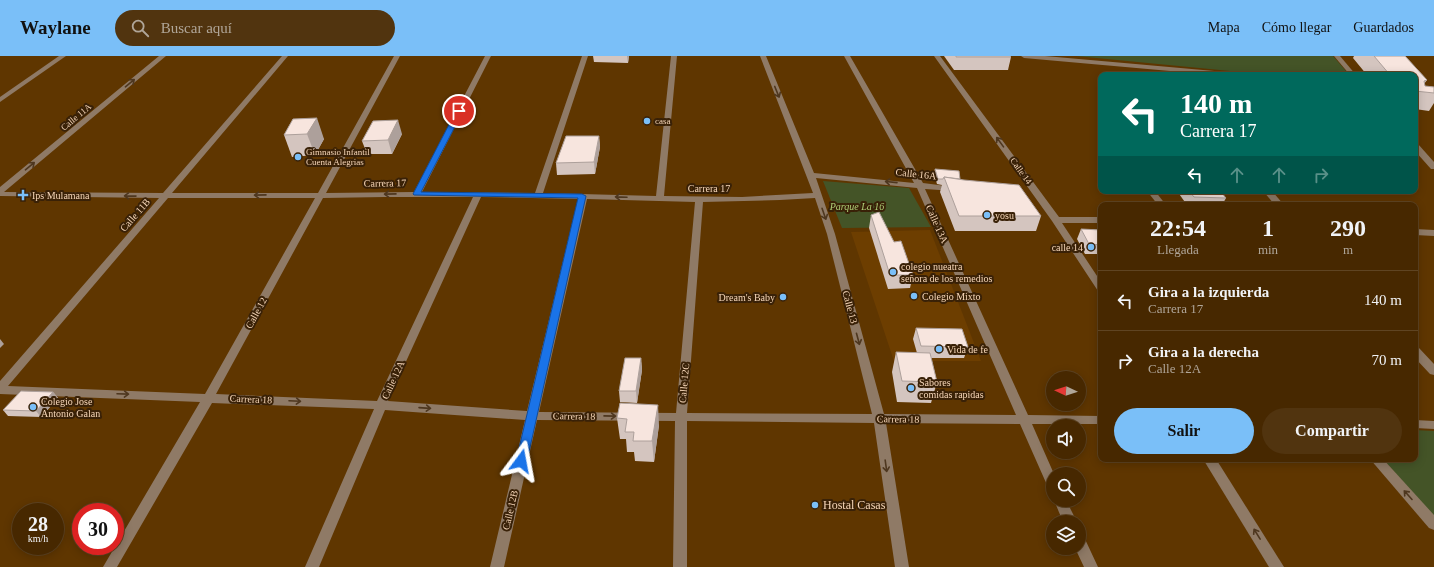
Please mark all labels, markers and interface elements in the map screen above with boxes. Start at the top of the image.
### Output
search box [115,10,395,46]
text: Waylane [20,17,91,38]
icon: search [129,17,151,39]
text: Buscar aquí [161,20,232,36]
text: Mapa [1208,20,1240,35]
text: Cómo llegar [1262,20,1331,35]
text: Guardados [1353,20,1414,35]
one-way arrow [125,79,135,88]
one-way arrow [774,86,782,98]
icon: left [1114,88,1166,140]
text: 140 m [1180,88,1252,119]
pin [442,94,476,128]
icon: arrive [448,100,470,122]
street label: Calle 11A [59,101,94,133]
marker: casa [642,116,652,126]
place label: casa [655,116,671,126]
text: Carrera 17 [1180,121,1256,141]
one-way arrow [996,136,1004,147]
place label: Gimnasio Infantil Cuenta Alegrias [306,147,370,167]
marker: Gimnasio Infantil Cuenta Alegrias [293,152,303,162]
street label: Calle 14 [1008,156,1034,187]
one-way arrow [25,162,35,171]
icon: left [1184,164,1206,186]
icon: ahead [1226,164,1248,186]
icon: ahead [1268,164,1290,186]
icon: right [1310,164,1332,186]
street label: Calle 16A [895,166,938,182]
street label: Carrera 17 [364,177,406,189]
one-way arrow [885,179,898,186]
street label: Carrera 17 [688,183,730,194]
marker: Ips Mulamana [17,189,29,201]
place label: Ips Mulamana [32,190,90,201]
one-way arrow [384,190,397,198]
one-way arrow [124,192,137,200]
one-way arrow [254,192,267,199]
one-way arrow [615,194,628,201]
street label: Calle 11B [118,196,152,234]
park label: Parque La 16 [829,201,884,212]
street label: Calle 13A [924,203,951,246]
one-way arrow [821,207,828,220]
marker: yosu [982,210,992,220]
place label: yosu [995,210,1014,221]
text: 22:54 [1150,215,1206,241]
text: 1 [1262,215,1274,241]
text: 290 [1330,215,1366,241]
place label: calle 14 [1052,242,1083,253]
marker: calle 14 [1086,242,1096,252]
text: Llegada [1157,242,1199,257]
text: min [1258,242,1278,257]
text: m [1343,242,1353,257]
place label: colegio nueatra señora de los remedios [901,261,992,284]
marker: colegio nueatra señora de los remedios [888,267,898,277]
text: Gira a la izquierda [1148,284,1269,300]
street label: Calle 13 [840,289,860,325]
icon: left [1114,290,1136,312]
marker: Colegio Mixto [909,291,919,301]
place label: Colegio Mixto [922,291,981,302]
place label: Dream's Baby [718,292,775,303]
marker: Dream's Baby [778,292,788,302]
text: 140 m [1364,292,1402,308]
street label: Calle 12 [243,296,269,330]
text: Carrera 17 [1148,301,1203,316]
one-way arrow [855,332,862,345]
marker: Vida de fe [934,344,944,354]
place label: Vida de fe [947,344,989,355]
text: Gira a la derecha [1148,344,1259,360]
icon: right [1114,350,1136,372]
text: 70 m [1372,352,1402,368]
street label: Calle 12A [379,358,407,401]
text: Calle 12A [1148,361,1201,376]
street label: Calle 12C [677,362,691,404]
north arrow [1046,371,1086,411]
map controls [1046,371,1086,555]
place label: Sabores comidas rapidas [919,377,984,400]
marker: Sabores comidas rapidas [906,383,916,393]
one-way arrow [116,390,129,398]
street label: Carrera 18 [229,392,273,406]
place label: Colegio Jose Antonio Galan [41,396,100,419]
one-way arrow [288,397,301,405]
marker: Colegio Jose Antonio Galan [28,402,38,412]
one-way arrow [418,405,431,412]
button: Salir [1114,408,1254,454]
button: Compartir [1262,408,1402,454]
street label: Carrera 18 [553,410,595,422]
one-way arrow [603,413,616,420]
street label: Carrera 18 [877,413,919,425]
button: sound [1046,419,1086,459]
position arrow [500,440,542,482]
one-way arrow [882,459,890,472]
button: search [1046,467,1086,507]
street label: Calle 12B [500,489,520,531]
one-way arrow [1403,490,1413,500]
place label: Hostal Casas [823,498,886,512]
marker: Hostal Casas [810,500,820,510]
speed limit sign: 30 [72,503,124,555]
text: 28 [28,513,48,535]
button: layers [1046,515,1086,555]
one-way arrow [1252,528,1260,540]
text: km/h [28,533,48,544]

